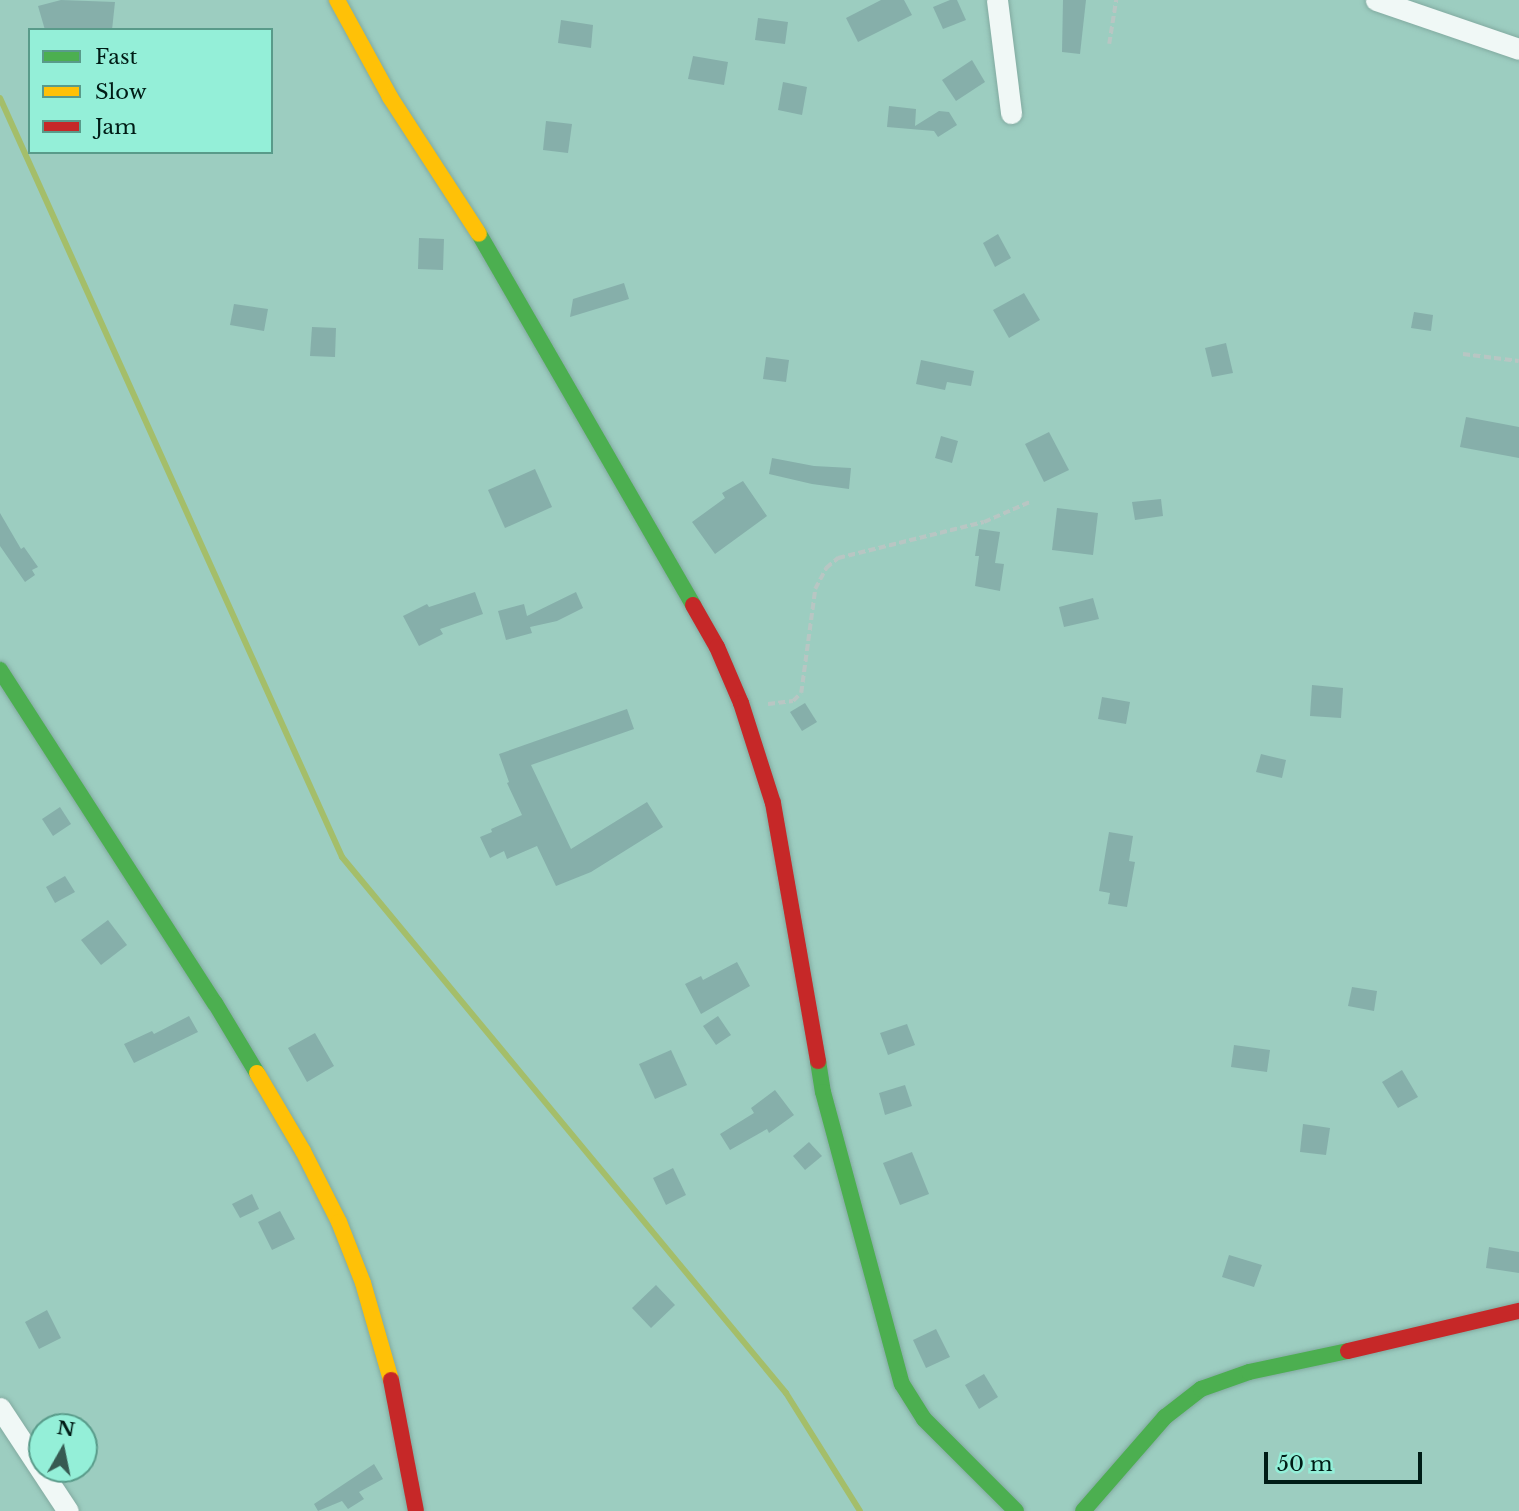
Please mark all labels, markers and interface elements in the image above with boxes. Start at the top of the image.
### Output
legend [28,28,273,154]
text: Fast [95,44,137,70]
text: Slow [95,79,147,105]
text: Jam [95,114,137,140]
north arrow [28,1413,98,1483]
text: N [55,1416,77,1441]
scale bar [1267,1438,1424,1482]
text: 50 m [1277,1451,1332,1477]

